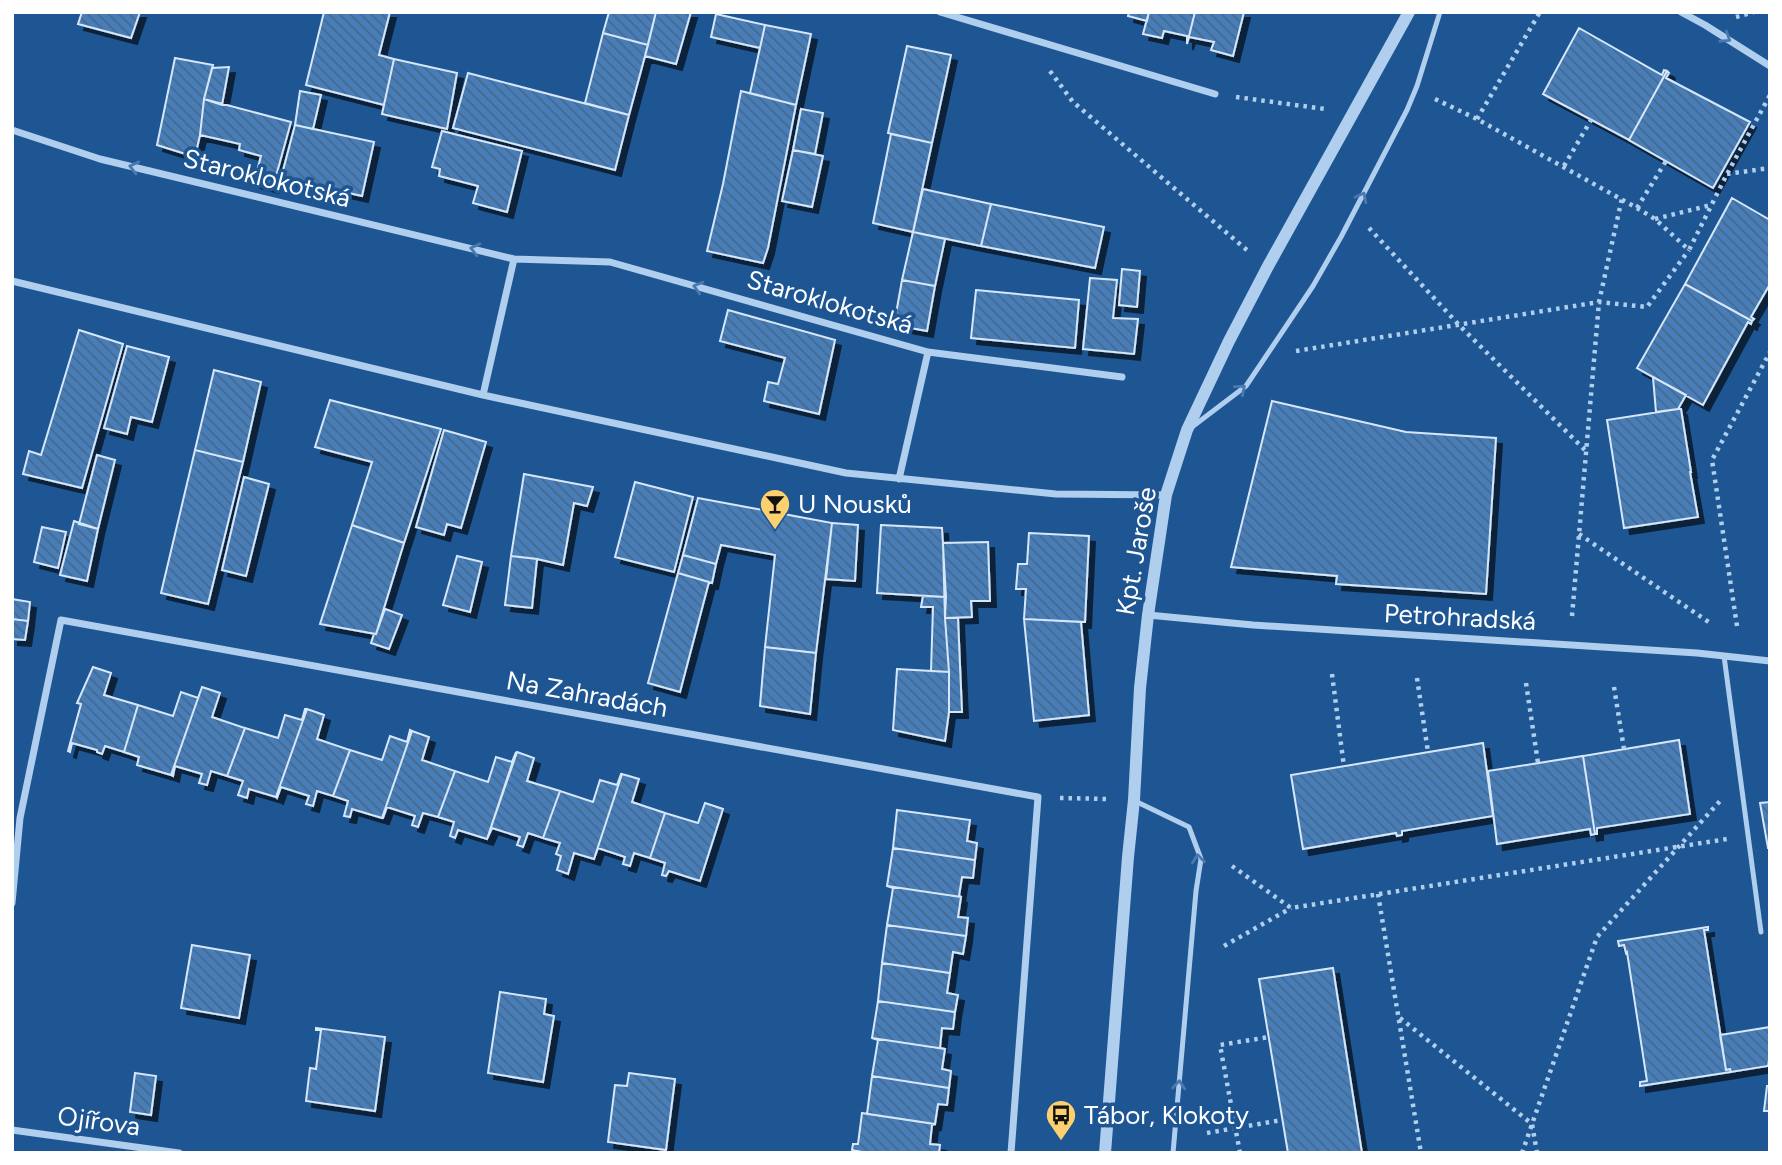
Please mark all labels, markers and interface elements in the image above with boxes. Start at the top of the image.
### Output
one-way arrow [1718,30,1731,43]
street label: Staroklokotská [180,142,354,214]
one-way arrow [129,161,141,175]
one-way arrow [1353,192,1367,204]
one-way arrow [469,243,481,257]
street label: Staroklokotská [743,263,917,341]
one-way arrow [692,280,704,295]
one-way arrow [1233,385,1246,397]
street label: Kpt. Jaroše [1109,484,1163,618]
bar icon: U Nousků [758,487,792,531]
place label: U Nousků [798,488,912,520]
street label: Petrohradská [1383,597,1537,637]
street label: Na Zahradách [504,664,670,724]
one-way arrow [1190,853,1205,864]
one-way arrow [1171,1079,1186,1090]
bus stop icon: Tábor, Klokoty [1044,1098,1078,1142]
street label: Ojířova [56,1099,142,1143]
place label: Tábor, Klokoty [1084,1099,1249,1131]

